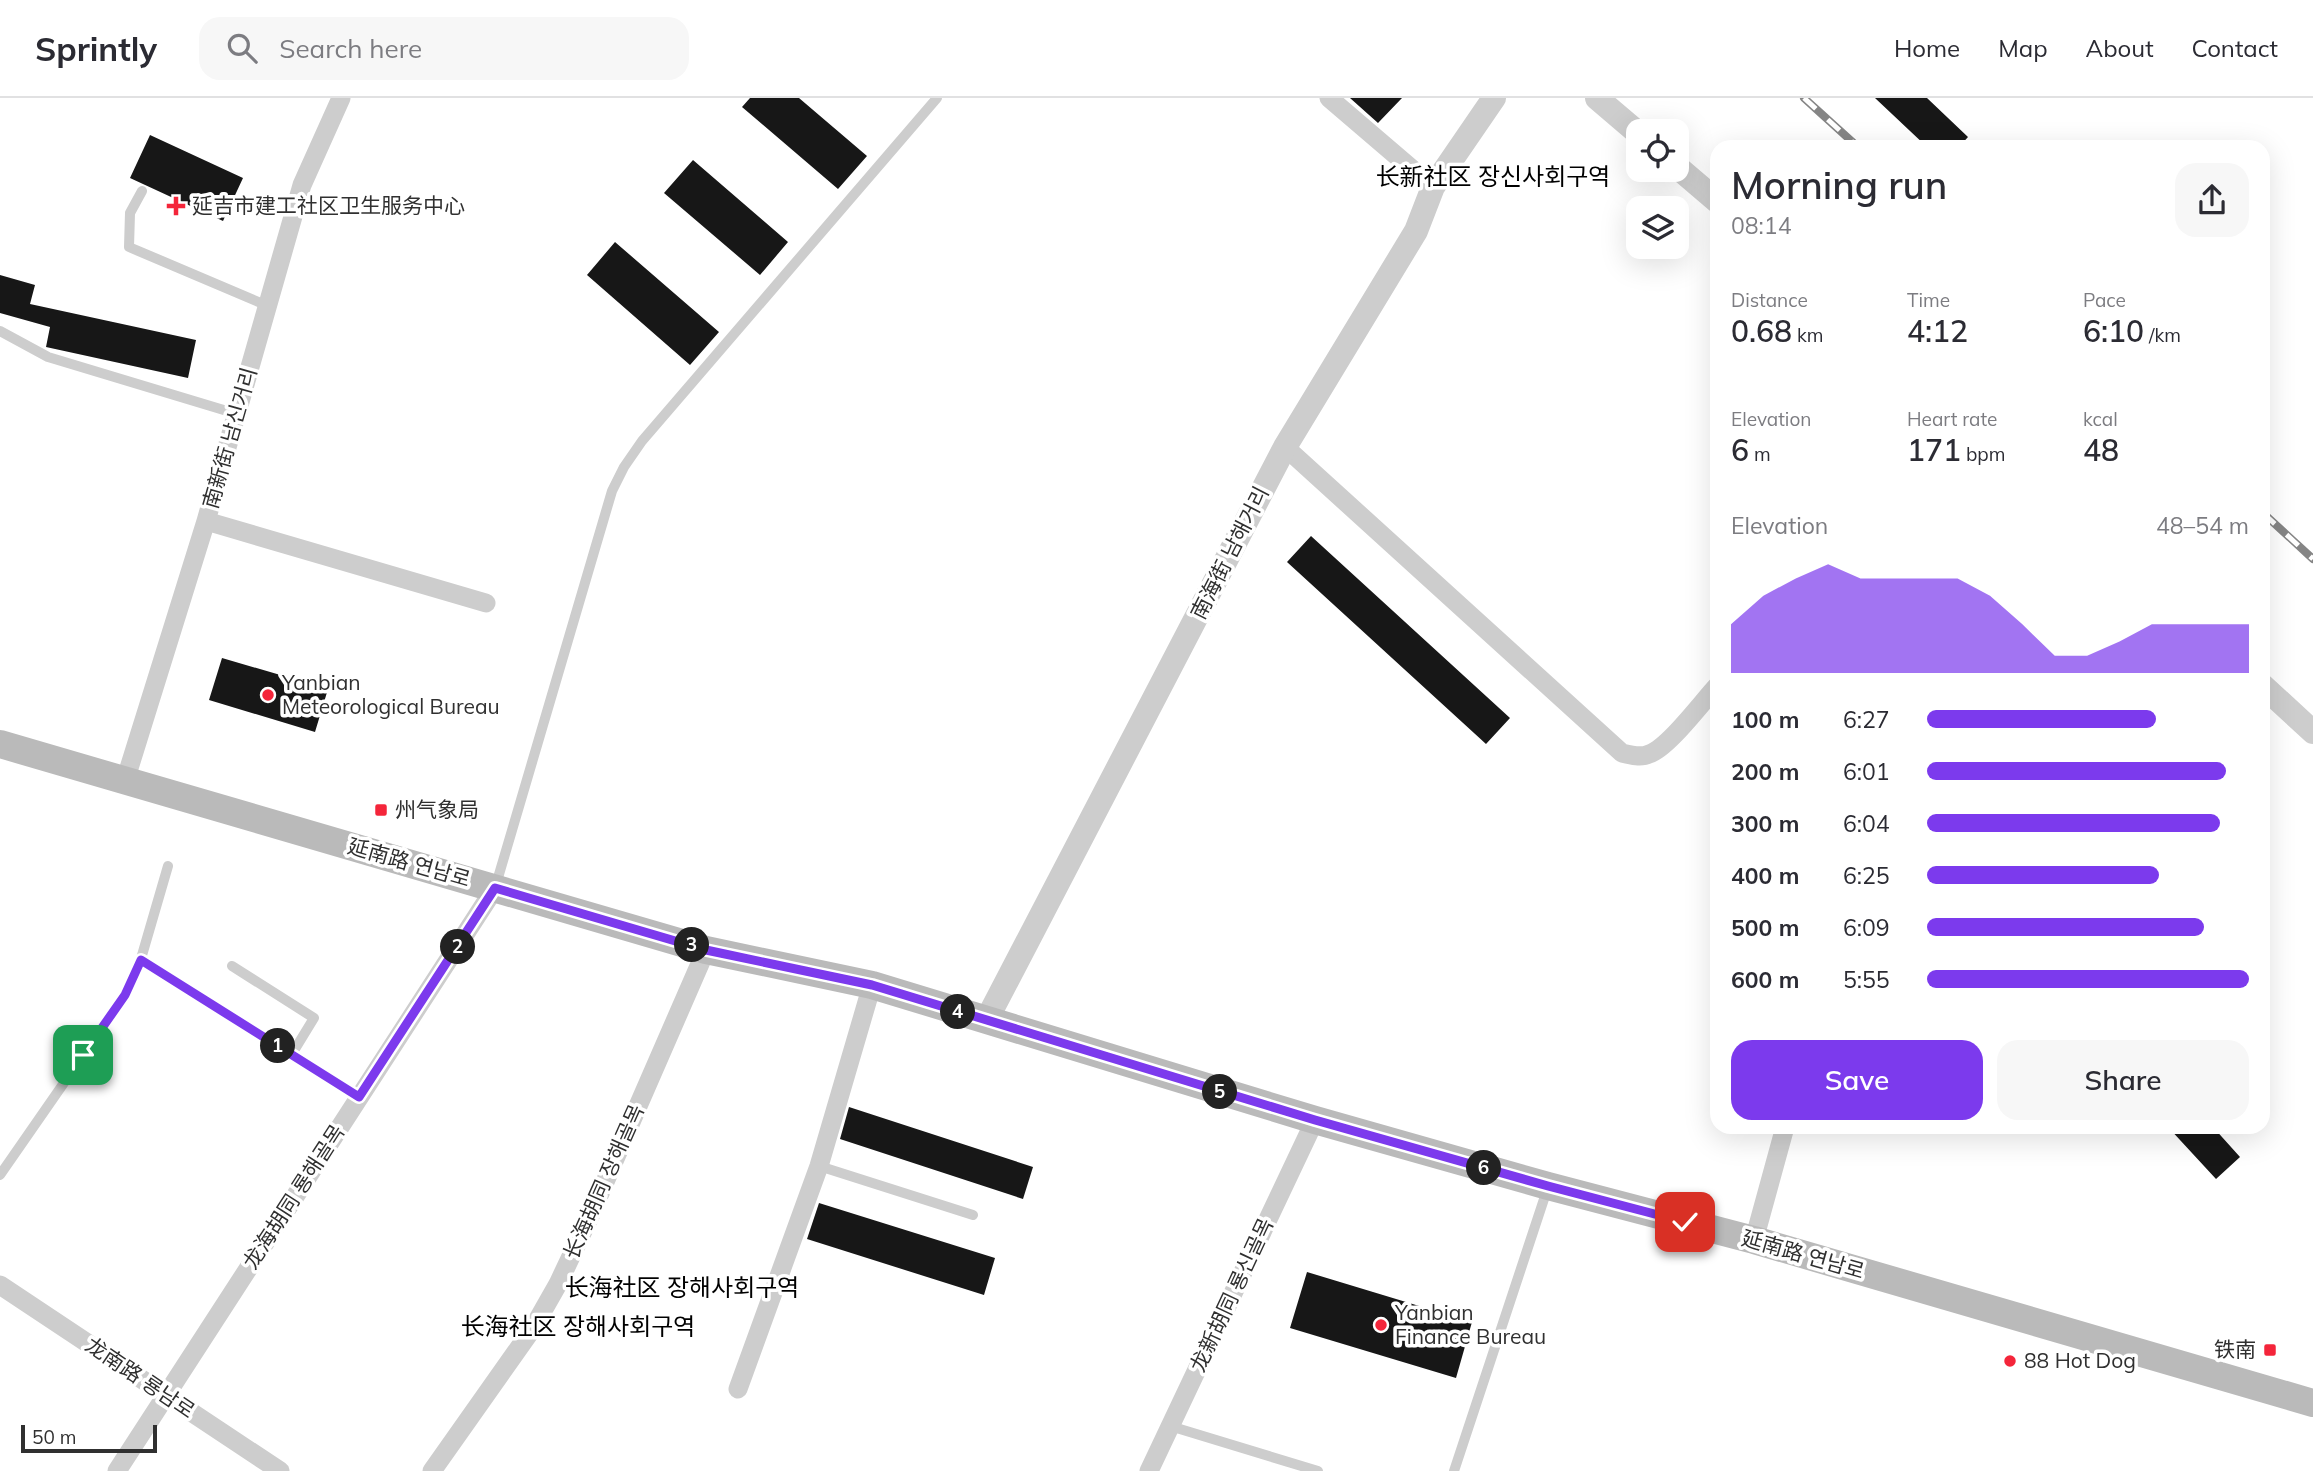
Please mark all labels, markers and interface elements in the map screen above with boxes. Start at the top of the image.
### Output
search box [199,17,689,80]
text: Sprintly [35,28,157,69]
icon: search [223,29,261,67]
text: Search here [279,32,422,65]
text: Home [1894,33,1960,63]
text: Map [1998,33,2048,63]
text: About [2086,33,2154,63]
text: Contact [2192,33,2278,63]
map controls [1626,119,1689,259]
button: locate [1626,119,1689,182]
district label: 长新社区 장신사회구역 [1376,161,1610,191]
text: Morning run [1731,161,1947,209]
button: share [2175,163,2249,237]
place label: 延吉市建工社区卫生服务中心 [192,192,465,218]
marker: 延吉市建工社区卫生服务中心 [166,196,186,216]
button: layers [1626,196,1689,259]
text: 08:14 [1731,211,1791,240]
text: Distance [1731,288,1808,312]
text: Time [1907,288,1950,312]
text: Pace [2083,288,2126,312]
text: 0.68 [1731,312,1792,350]
text: 4:12 [1907,312,1968,350]
text: 6:10 [2083,312,2144,350]
text: km [1792,323,1824,347]
text: /km [2144,323,2181,347]
street label: 南新街 남신거리 [196,364,262,511]
text: Elevation [1731,407,1811,431]
text: Heart rate [1907,407,1997,431]
text: kcal [2083,407,2118,431]
text: 6 [1731,431,1749,469]
text: 171 [1907,431,1961,469]
text: 48 [2083,431,2119,469]
text: m [1749,442,1771,466]
text: bpm [1961,442,2005,466]
street label: 南海街 남해거리 [1184,482,1274,623]
text: Elevation [1731,511,1828,540]
text: 48–54 m [2156,511,2249,540]
place label: Yanbian Meteorological Bureau [281,669,500,719]
marker: Yanbian Meteorological Bureau [260,687,276,703]
text: 100 m [1731,705,1799,734]
text: 6:27 [1843,705,1890,734]
text: 200 m [1731,757,1799,786]
text: 6:01 [1843,757,1890,786]
place label: 州气象局 [395,796,479,822]
marker: 州气象局 [373,802,389,818]
text: 300 m [1731,809,1799,838]
text: 6:04 [1843,809,1890,838]
street label: 延南路 연남로 [345,832,474,892]
text: 400 m [1731,861,1799,890]
text: 6:25 [1843,861,1890,890]
text: 500 m [1731,913,1799,942]
text: 6:09 [1843,913,1890,942]
pin: 3 [674,928,710,962]
pin: 2 [440,930,476,964]
text: 3 [686,932,697,956]
text: 2 [452,934,463,958]
text: 600 m [1731,965,1799,994]
text: 5:55 [1843,965,1890,994]
pin: 4 [940,995,976,1030]
text: 4 [952,999,963,1023]
pin [53,1025,113,1085]
pin: 1 [260,1028,296,1063]
text: 1 [272,1033,283,1057]
icon: arrive [64,1036,102,1074]
button: Save [1731,1040,1983,1120]
button: Share [1997,1040,2249,1120]
pin: 5 [1202,1074,1238,1110]
text: 5 [1214,1079,1225,1103]
street label: 长海胡同 장해골목 [557,1100,649,1263]
street label: 龙海胡同 룡해골목 [237,1119,349,1273]
pin: 6 [1466,1150,1502,1186]
text: 6 [1478,1155,1489,1179]
pin [1655,1192,1715,1252]
icon: check [1666,1203,1704,1241]
street label: 龙新胡同 룡신골목 [1184,1214,1278,1376]
street label: 延南路 연남로 [1739,1224,1868,1284]
district label: 长海社区 장해사회구역 [565,1272,799,1302]
place label: Yanbian Finance Bureau [1394,1299,1546,1349]
district label: 长海社区 장해사회구역 [461,1311,695,1341]
marker: Yanbian Finance Bureau [1373,1317,1389,1333]
street label: 龙南路 룡남로 [81,1331,200,1423]
place label: 铁南 [2214,1336,2256,1362]
marker: 铁南 [2262,1342,2278,1358]
place label: 88 Hot Dog [2024,1347,2136,1373]
marker: 88 Hot Dog [2002,1353,2018,1369]
scale bar [21,1422,158,1454]
text: 50 m [32,1425,76,1449]

